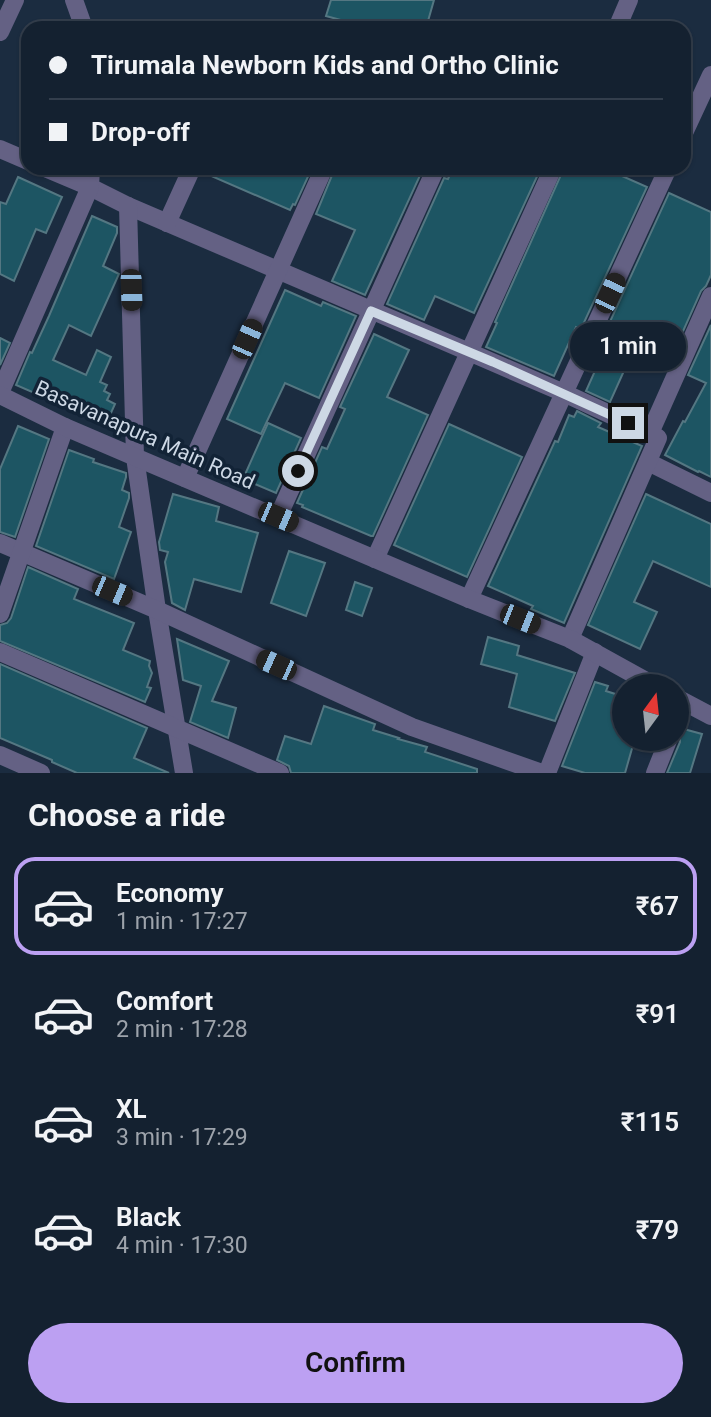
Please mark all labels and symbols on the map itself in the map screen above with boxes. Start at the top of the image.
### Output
car [120,269,143,311]
car [592,270,629,316]
car [229,316,266,362]
callout: 1 min [570,322,686,370]
street label: Basavanapura Main Road [32,376,258,494]
route end [612,407,644,439]
route start [282,455,314,487]
car [255,499,302,535]
car [89,573,136,609]
car [497,601,544,637]
car [253,647,300,683]
north arrow [612,674,690,751]

